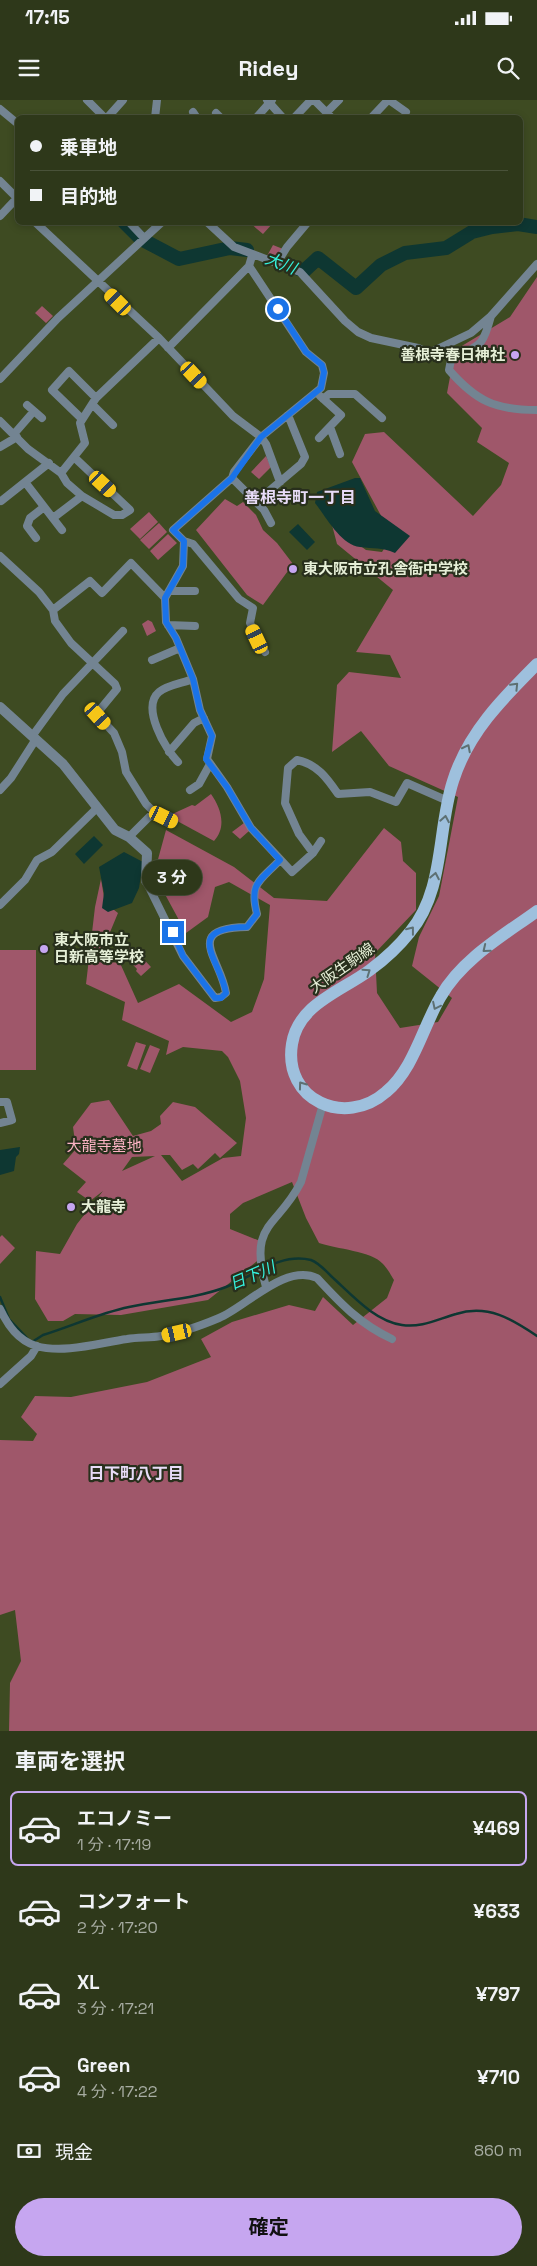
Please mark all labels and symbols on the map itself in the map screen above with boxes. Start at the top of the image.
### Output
water label: 大川 [262,248,301,280]
car [102,286,133,318]
route start [267,298,289,320]
place label: 善根寺春日神社 [400,345,505,364]
marker: 善根寺春日神社 [509,349,521,361]
car [178,359,209,391]
car [86,468,119,500]
district label: 善根寺町一丁目 [244,487,356,508]
place label: 東大阪市立孔舎衙中学校 [303,559,468,578]
marker: 東大阪市立孔舎衙中学校 [287,563,299,575]
car [243,622,270,656]
one-way arrow [510,683,519,692]
car [82,700,113,732]
one-way arrow [461,744,471,753]
car [147,804,180,830]
one-way arrow [439,815,449,824]
callout: 3 分 [143,860,203,894]
one-way arrow [429,871,440,880]
route end [162,921,184,943]
one-way arrow [405,926,414,936]
place label: 東大阪市立 日新高等学校 [54,930,144,966]
street label: 大阪生駒線 [306,938,378,997]
marker: 東大阪市立 日新高等学校 [38,943,50,955]
one-way arrow [483,943,492,951]
one-way arrow [361,969,370,978]
one-way arrow [432,1001,442,1010]
one-way arrow [299,1081,308,1091]
park label: 大龍寺墓地 [66,1136,142,1155]
place label: 大龍寺 [81,1197,126,1216]
marker: 大龍寺 [65,1201,77,1213]
water label: 日下川 [226,1256,280,1295]
car [160,1322,193,1344]
district label: 日下町八丁目 [88,1463,184,1484]

